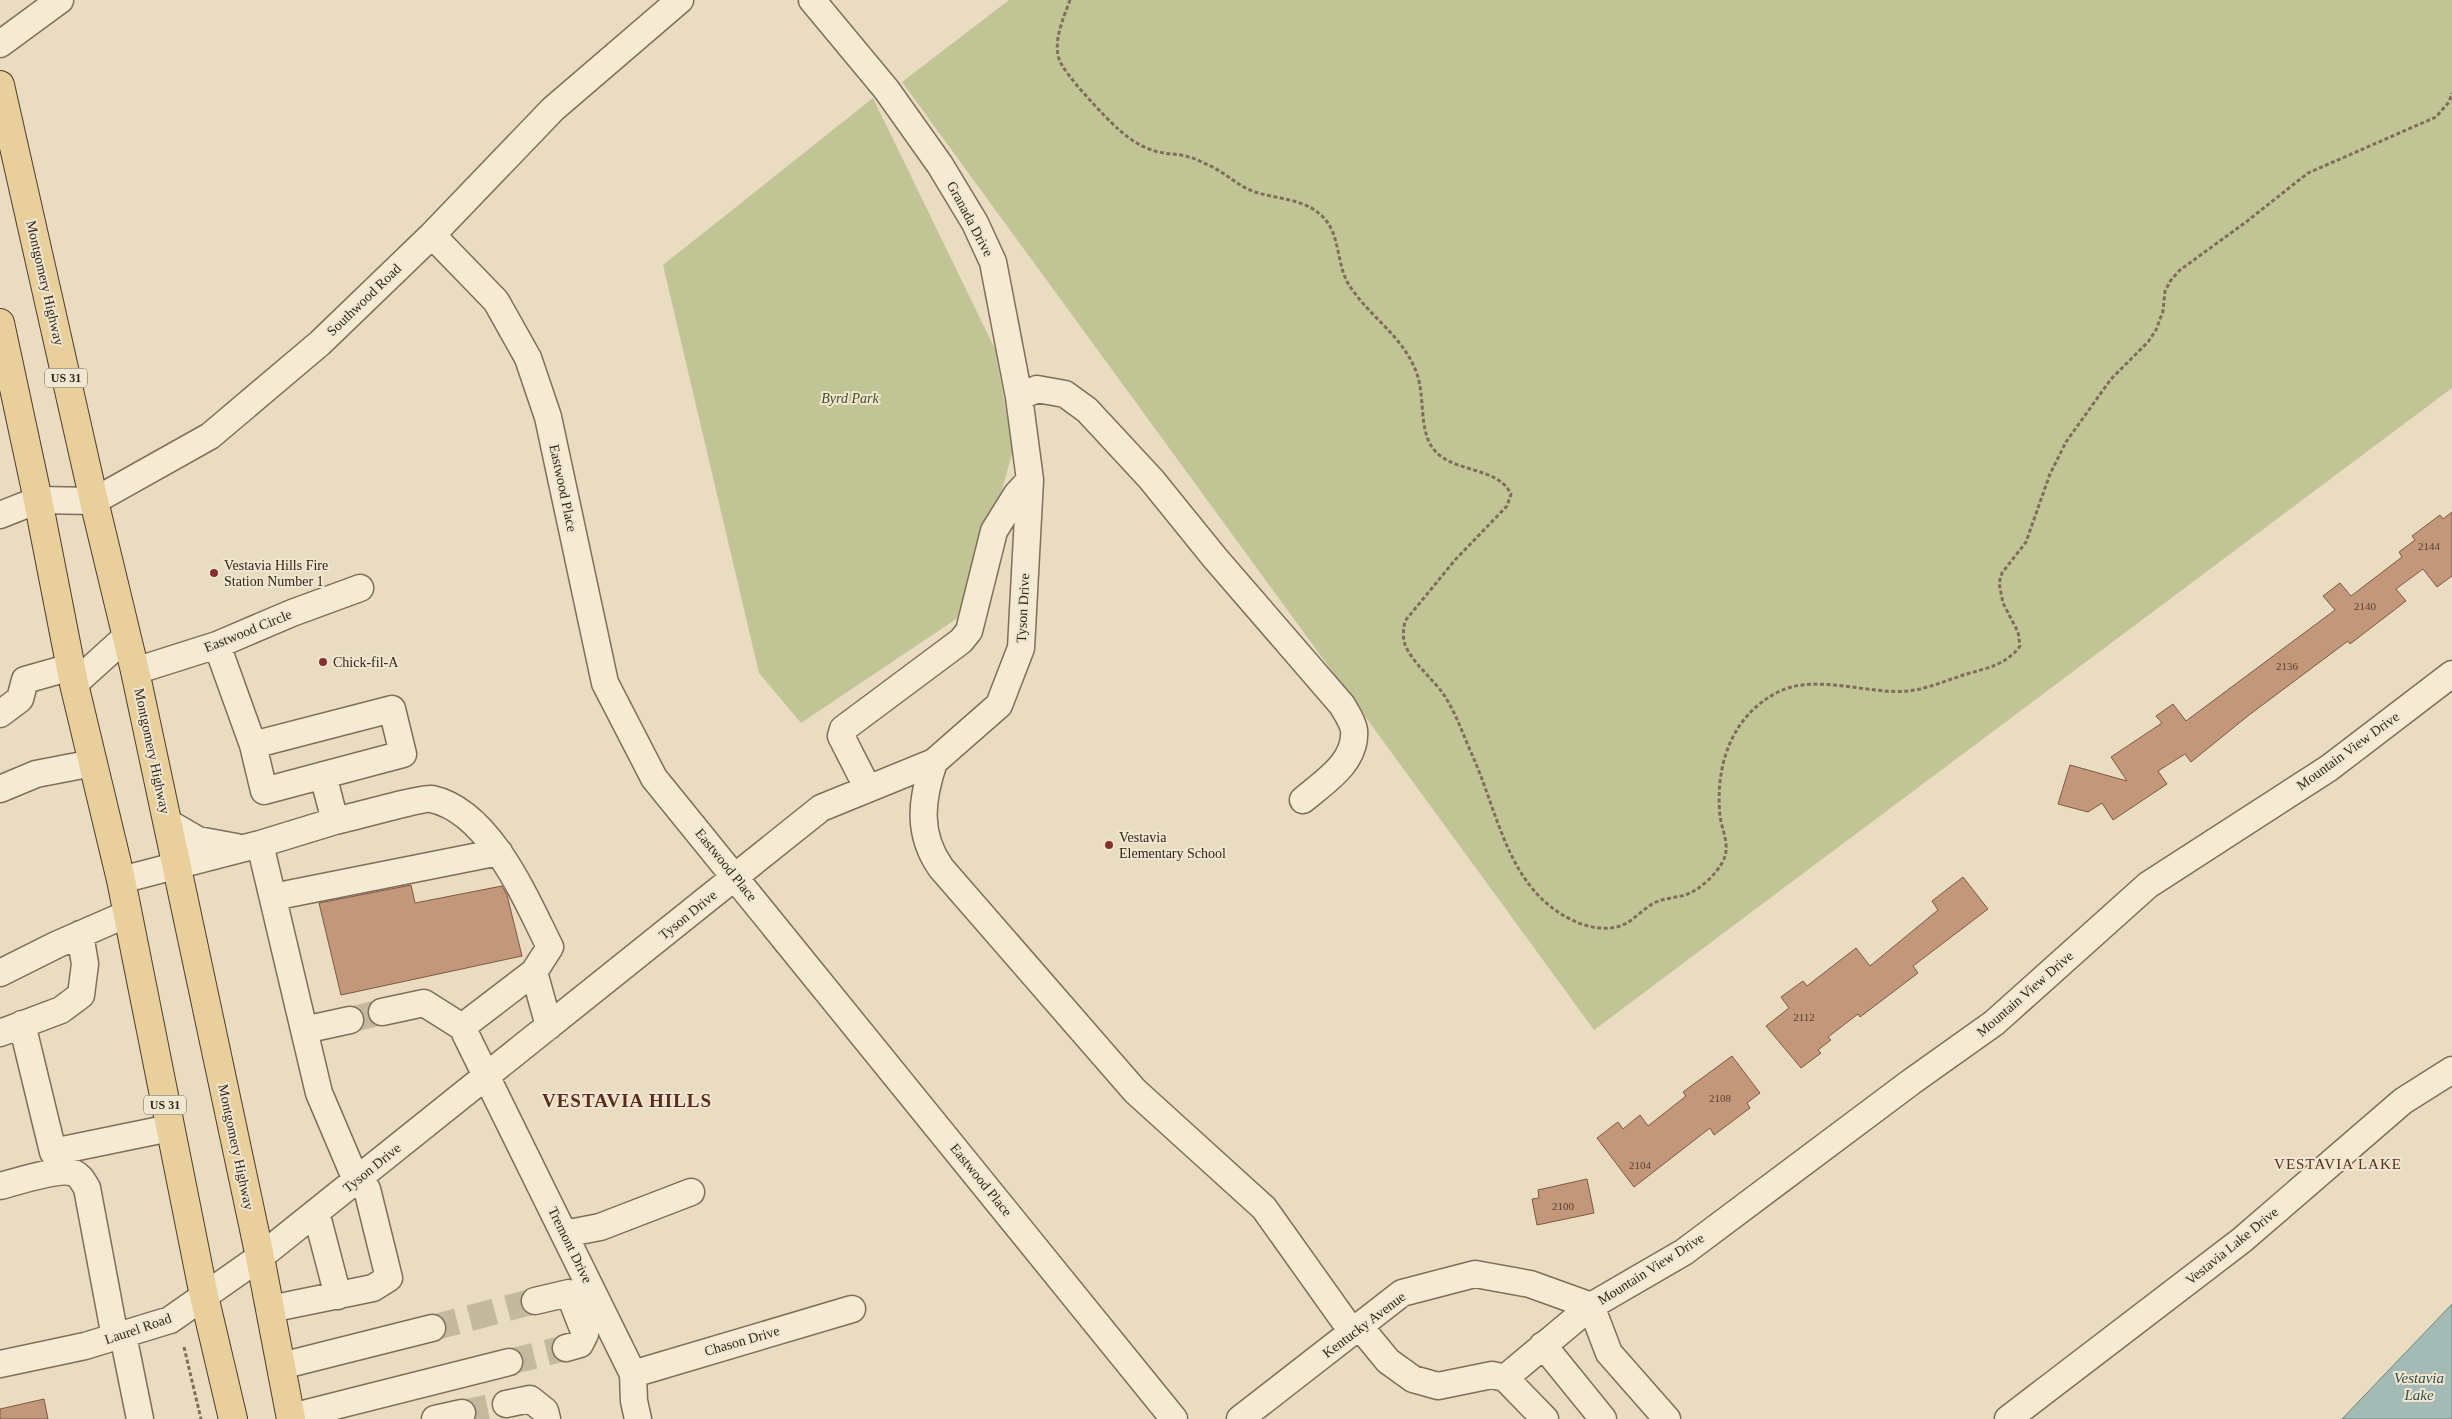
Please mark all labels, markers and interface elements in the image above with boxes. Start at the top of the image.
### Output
street label: Granada Drive [944,179,996,259]
street label: Montgomery Highway [23,219,67,347]
street label: Southwood Road [324,261,404,339]
road number: US 31 [45,368,87,388]
park label: Byrd Park [821,391,879,406]
street label: Eastwood Place [546,443,580,533]
house number: 2144 [2418,540,2441,552]
place label: Vestavia Hills Fire Station Number 1 [224,558,328,589]
marker: Vestavia Hills Fire Station Number 1 [208,567,220,579]
street label: Tyson Drive [1014,573,1032,643]
house number: 2140 [2354,600,2377,612]
street label: Eastwood Circle [202,607,294,655]
place label: Chick-fil-A [333,655,399,670]
marker: Chick-fil-A [317,656,329,668]
house number: 2136 [2276,660,2299,672]
street label: Montgomery Highway [131,687,173,815]
street label: Mountain View Drive [2294,709,2402,793]
street label: Eastwood Place [692,826,760,904]
place label: Vestavia Elementary School [1119,830,1226,861]
marker: Vestavia Elementary School [1103,839,1115,851]
street label: Tyson Drive [656,887,720,943]
street label: Mountain View Drive [1974,948,2076,1040]
house number: 2112 [1793,1011,1815,1023]
street label: Montgomery Highway [215,1083,257,1211]
district label: VESTAVIA HILLS [542,1090,712,1111]
house number: 2108 [1709,1092,1732,1104]
road number: US 31 [144,1096,186,1114]
street label: Tyson Drive [340,1140,404,1196]
street label: Eastwood Place [947,1141,1015,1219]
district label: VESTAVIA LAKE [2274,1156,2402,1172]
house number: 2104 [1629,1159,1652,1171]
house number: 2100 [1552,1200,1575,1212]
street label: Tremont Drive [545,1204,595,1286]
street label: Vestavia Lake Drive [2183,1204,2281,1288]
street label: Mountain View Drive [1595,1230,1707,1308]
street label: Kentucky Avenue [1320,1289,1408,1361]
street label: Laurel Road [103,1311,173,1347]
street label: Chason Drive [703,1323,781,1359]
water label: Vestavia Lake [2394,1370,2444,1403]

